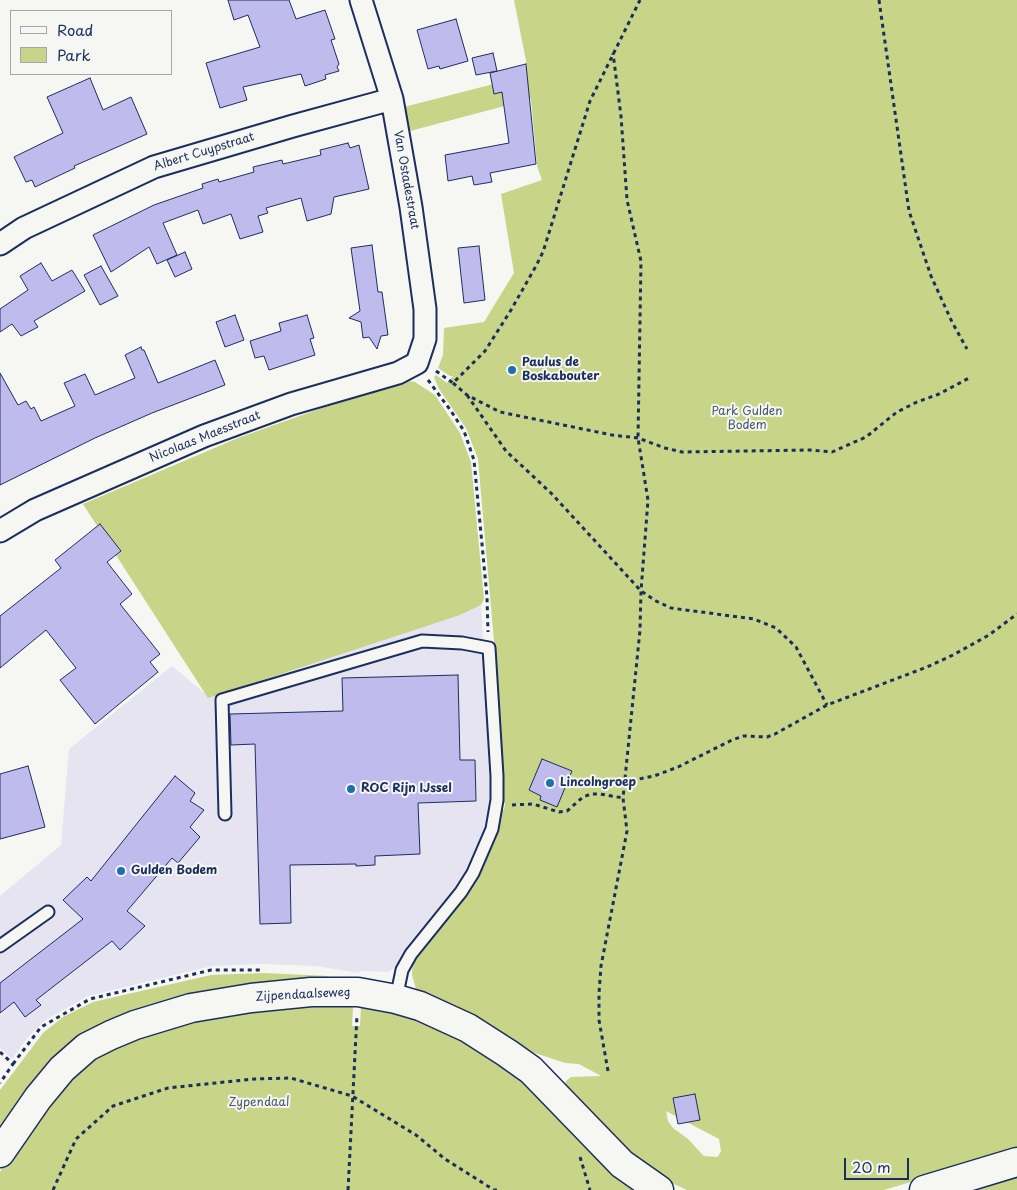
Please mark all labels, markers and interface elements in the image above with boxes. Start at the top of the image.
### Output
legend [10,10,172,75]
text: Road [57,18,93,41]
text: Park [57,43,91,66]
street label: Albert Cuypstraat [152,130,256,174]
street label: Van Ostadestraat [390,130,422,230]
place label: Paulus de Boskabouter [522,356,600,384]
marker: Paulus de Boskabouter [506,364,518,376]
park label: Park Gulden Bodem [712,405,782,433]
street label: Nicolaas Maesstraat [147,408,263,466]
place label: Lincolngroep [560,776,636,790]
marker: Lincolngroep [544,777,556,789]
place label: ROC Rijn IJssel [361,782,452,796]
marker: ROC Rijn IJssel [345,783,357,795]
place label: Gulden Bodem [131,864,217,878]
marker: Gulden Bodem [115,865,127,877]
street label: Zijpendaalseweg [255,985,351,1005]
park label: Zypendaal [229,1096,289,1110]
scale bar [847,1148,912,1180]
text: 20 m [852,1155,891,1178]

